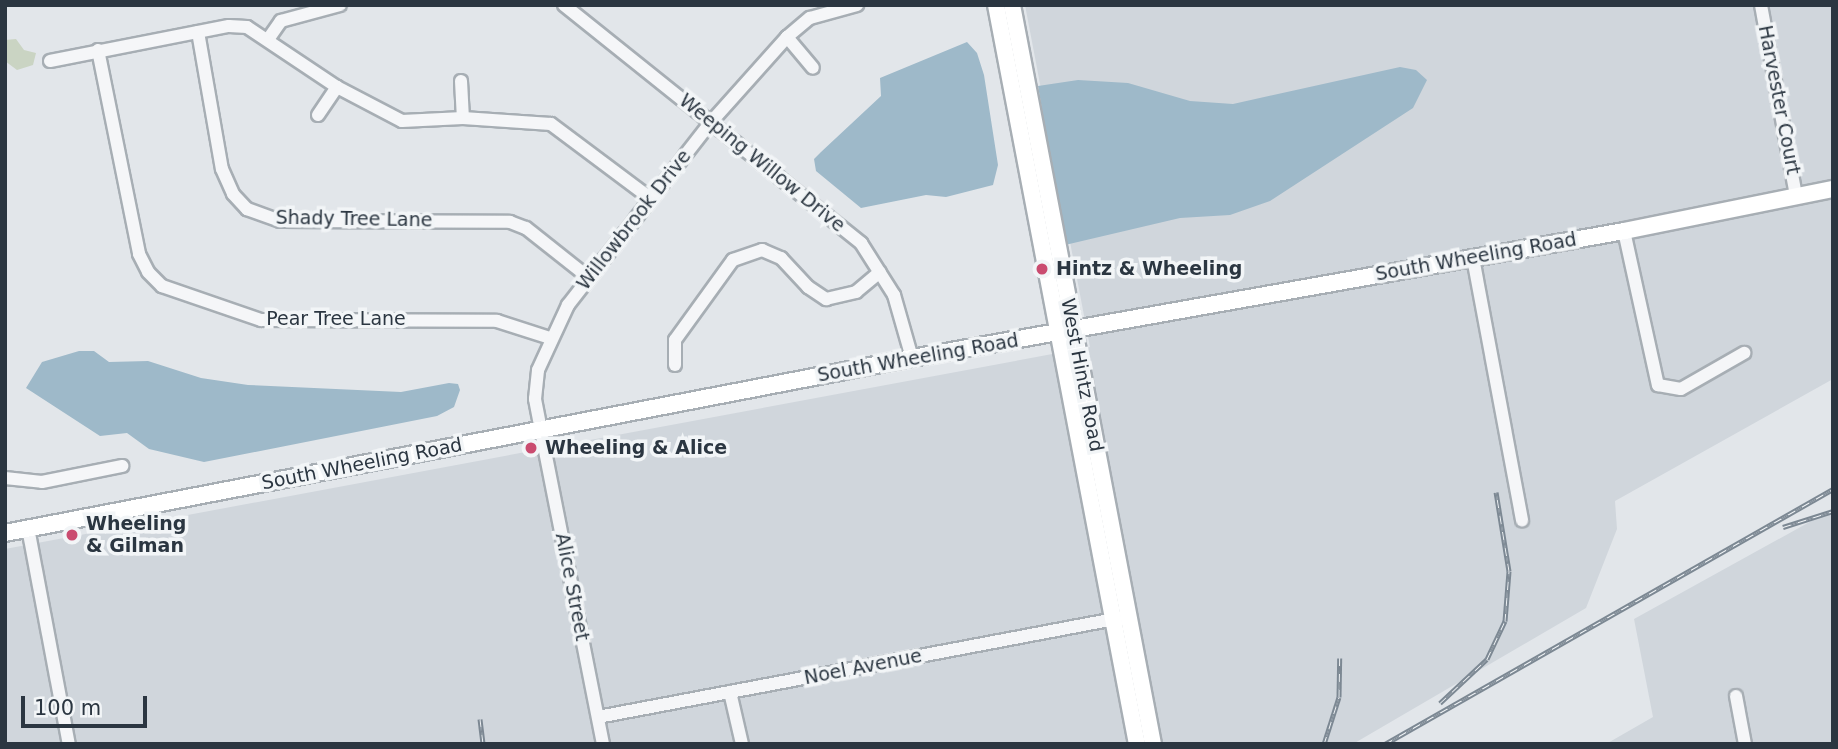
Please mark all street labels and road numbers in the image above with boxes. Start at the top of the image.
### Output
street label: Harvester Court [1753,23,1805,177]
street label: Weeping Willow Drive [675,89,849,237]
street label: Willowbrook Drive [572,145,696,295]
street label: Shady Tree Lane [275,206,433,232]
street label: South Wheeling Road [1374,228,1578,286]
street label: West Hintz Road [1056,297,1108,453]
street label: Pear Tree Lane [266,308,406,330]
street label: South Wheeling Road [816,329,1020,387]
street label: South Wheeling Road [260,433,464,495]
street label: Alice Street [550,531,594,643]
street label: Noel Avenue [802,644,924,690]

